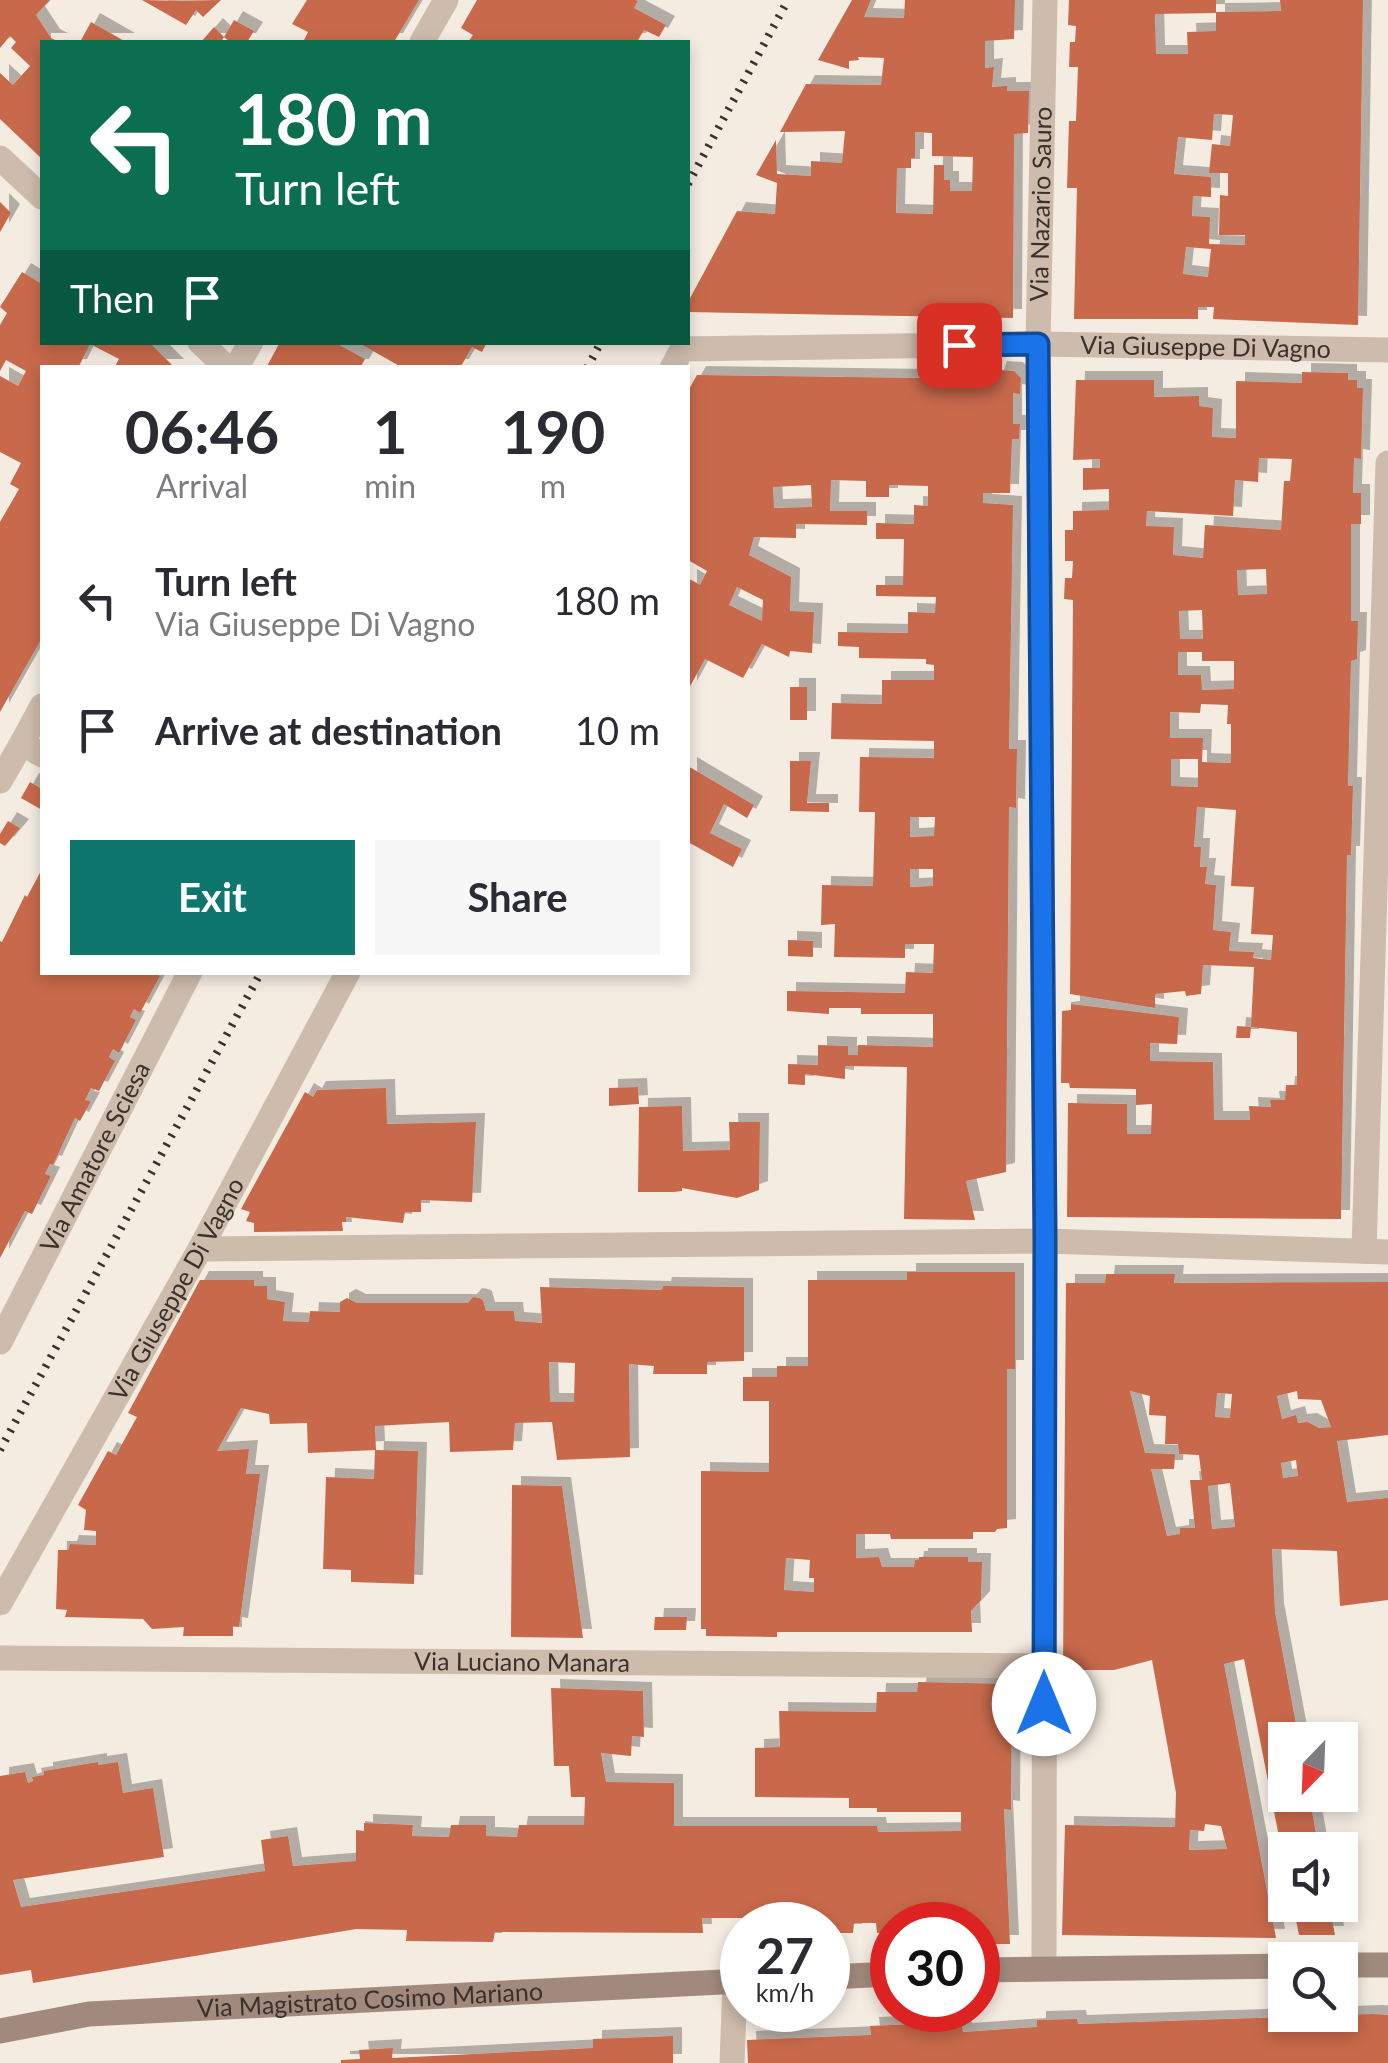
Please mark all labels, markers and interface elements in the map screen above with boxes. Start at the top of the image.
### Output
text: 180 m [235,76,432,160]
icon: left [70,80,200,210]
street label: Via Nazario Sauro [1023,106,1057,302]
text: Turn left [235,161,400,215]
icon: arrive [175,270,230,325]
text: Then [70,275,155,321]
pin [917,303,1002,388]
icon: arrive [932,318,987,373]
street label: Via Giuseppe Di Vagno [1080,329,1331,363]
text: 06:46 [125,395,279,467]
text: 1 [373,395,408,467]
text: 190 [501,395,605,467]
text: Arrival [156,466,248,505]
text: min [364,466,416,505]
text: m [540,466,566,505]
text: Turn left [155,558,297,604]
icon: left [70,573,125,628]
text: 180 m [553,577,660,623]
text: Via Giuseppe Di Vagno [155,604,476,643]
icon: arrive [70,703,125,758]
text: Arrive at destination [155,707,502,753]
text: 10 m [575,707,660,753]
button: Exit [70,840,355,955]
button: Share [375,840,660,955]
street label: Via Amatore Sciesa [33,1056,155,1257]
street label: Via Giuseppe Di Vagno [102,1172,249,1406]
street label: Via Luciano Manara [414,1645,630,1677]
position arrow [992,1652,1096,1756]
north arrow [1268,1722,1358,1812]
map controls [1268,1722,1358,2032]
button: sound [1268,1832,1358,1922]
speed limit sign: 30 [870,1902,1000,2032]
text: 27 [756,1925,814,1985]
button: search [1268,1942,1358,2032]
street label: Via Magistrato Cosimo Mariano [196,1975,544,2023]
text: km/h [756,1977,814,2007]

